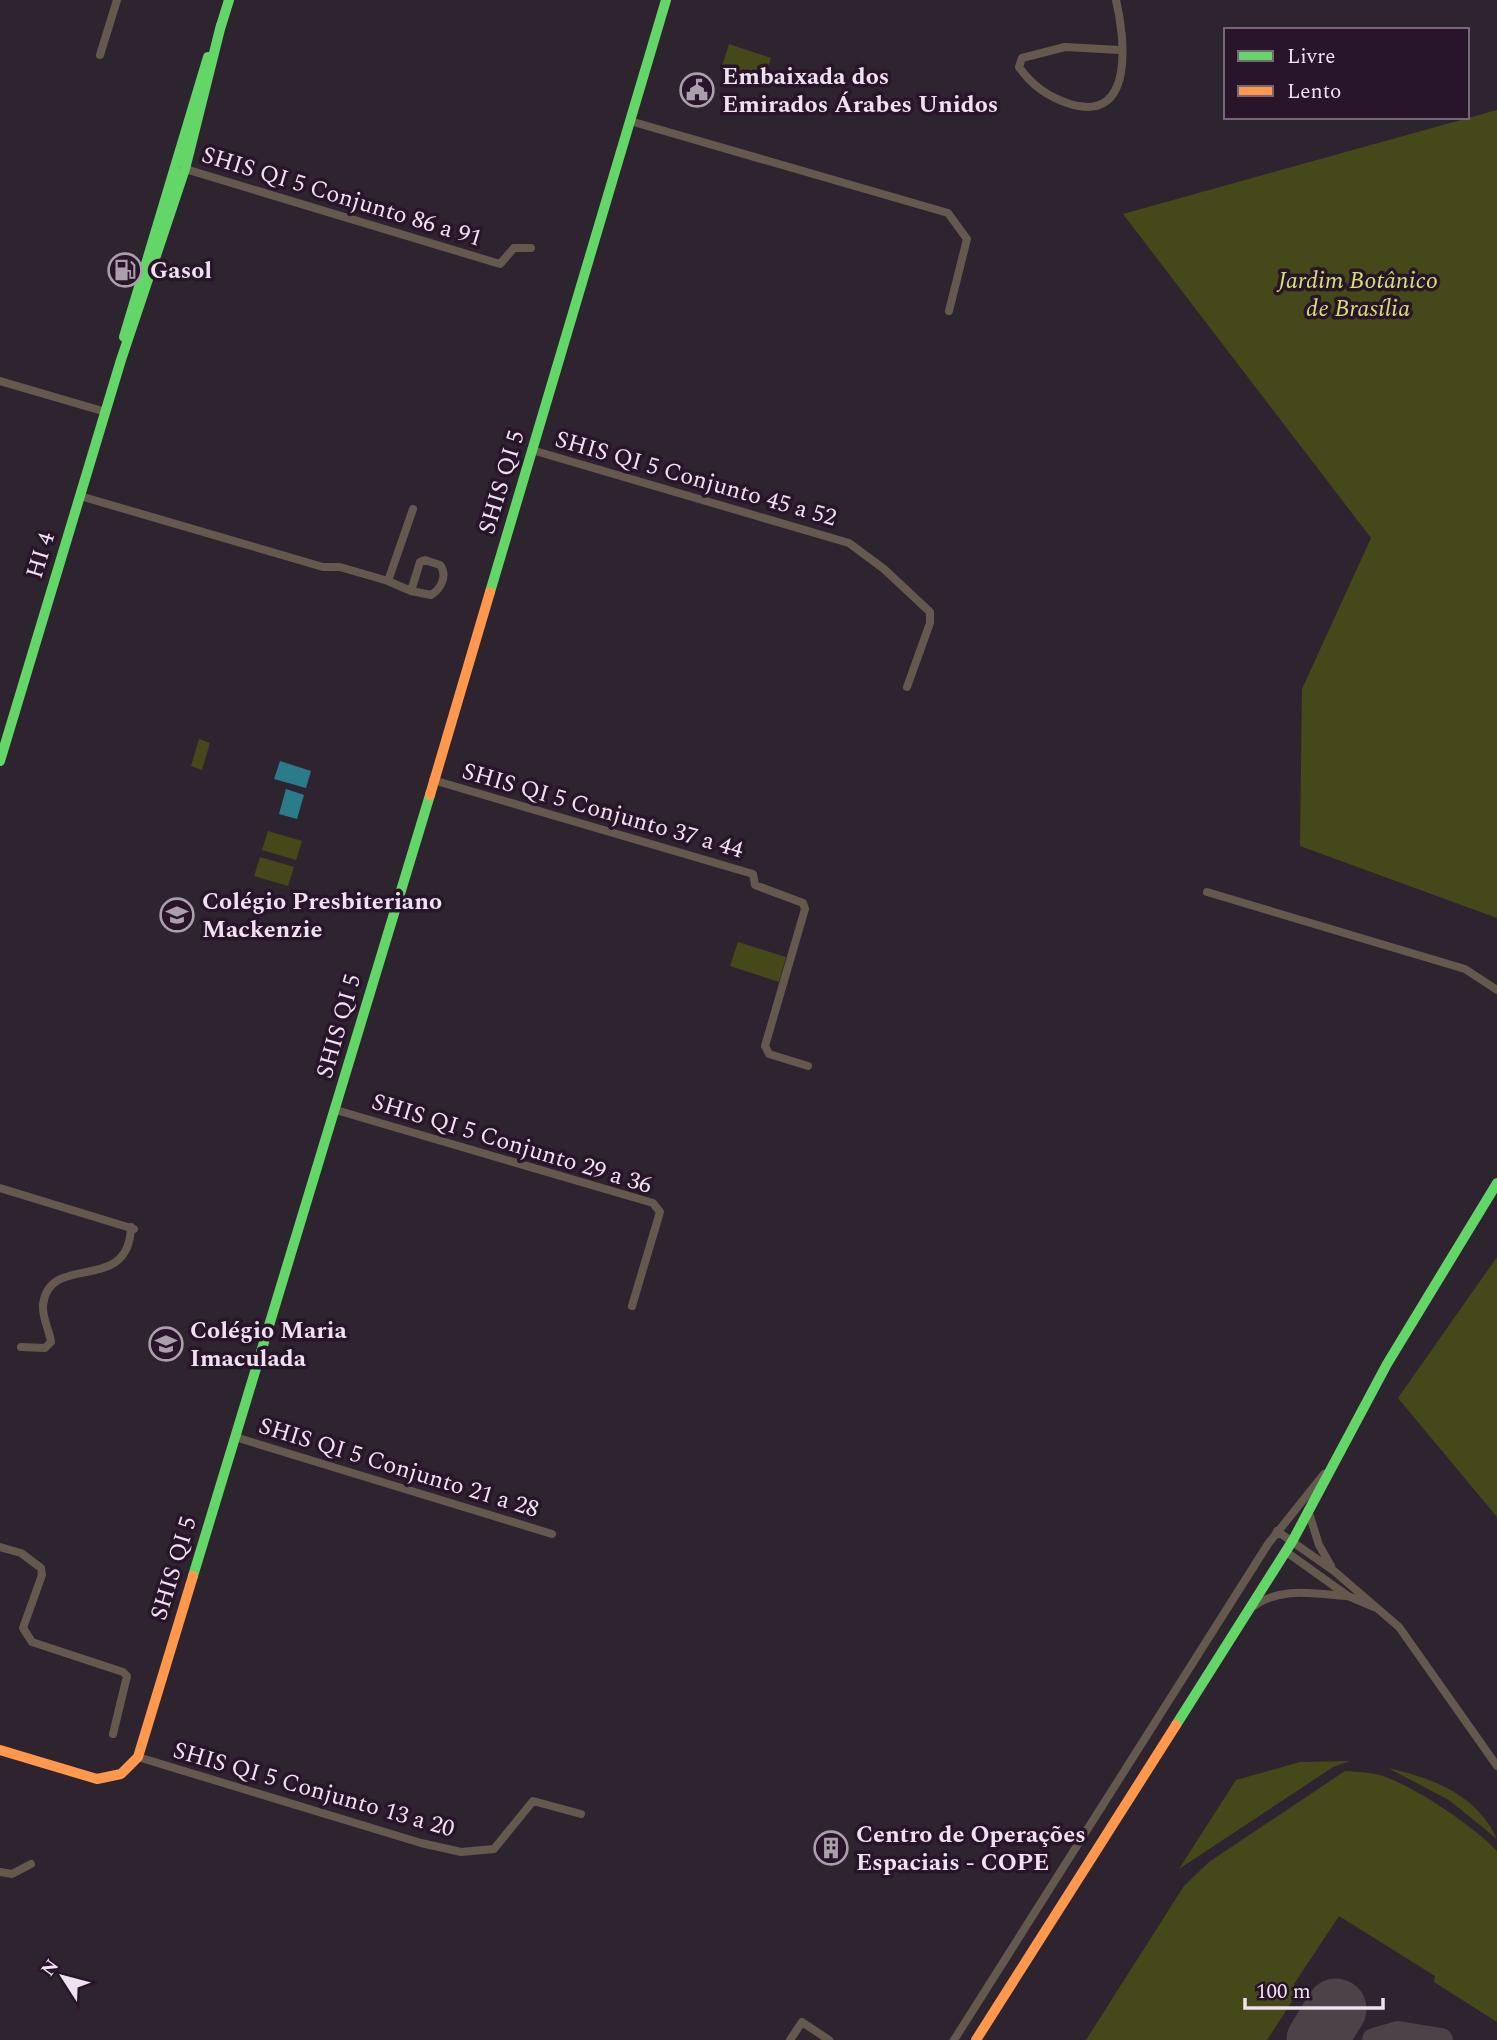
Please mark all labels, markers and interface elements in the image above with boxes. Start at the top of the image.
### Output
legend [1224,28,1469,119]
text: Livre [1287,41,1335,73]
place label: Embaixada dos Emirados Árabes Unidos [722,59,998,123]
public building icon: Embaixada dos Emirados Árabes Unidos [678,71,716,109]
text: Lento [1287,76,1341,108]
street label: SHIS QI 5 Conjunto 86 a 91 [197,137,486,257]
fuel station icon: Gasol [106,251,144,289]
place label: Gasol [150,253,212,289]
park label: Jardim Botânico de Brasília [1276,263,1438,327]
street label: SHIS QI 5 Conjunto 45 a 52 [551,421,841,536]
street label: SHIS QI 5 [469,426,535,539]
street label: HI 4 [17,528,65,583]
street label: SHIS QI 5 Conjunto 37 a 44 [458,753,748,868]
place label: Colégio Presbiteriano Mackenzie [202,884,442,948]
school or university icon: Colégio Presbiteriano Mackenzie [158,896,196,934]
street label: SHIS QI 5 [307,970,371,1083]
street label: SHIS QI 5 Conjunto 29 a 36 [367,1084,656,1204]
place label: Colégio Maria Imaculada [190,1313,347,1377]
school or university icon: Colégio Maria Imaculada [147,1325,185,1363]
street label: SHIS QI 5 Conjunto 21 a 28 [254,1408,543,1528]
street label: SHIS QI 5 [141,1512,207,1625]
street label: SHIS QI 5 Conjunto 13 a 20 [169,1732,459,1847]
place label: Centro de Operações Espaciais - COPE [856,1817,1086,1881]
building icon: Centro de Operações Espaciais - COPE [812,1829,850,1867]
north arrow [28,1942,98,2012]
text: N [34,1953,67,1983]
scale bar [1245,1966,1383,2010]
text: 100 m [1256,1976,1311,2008]

